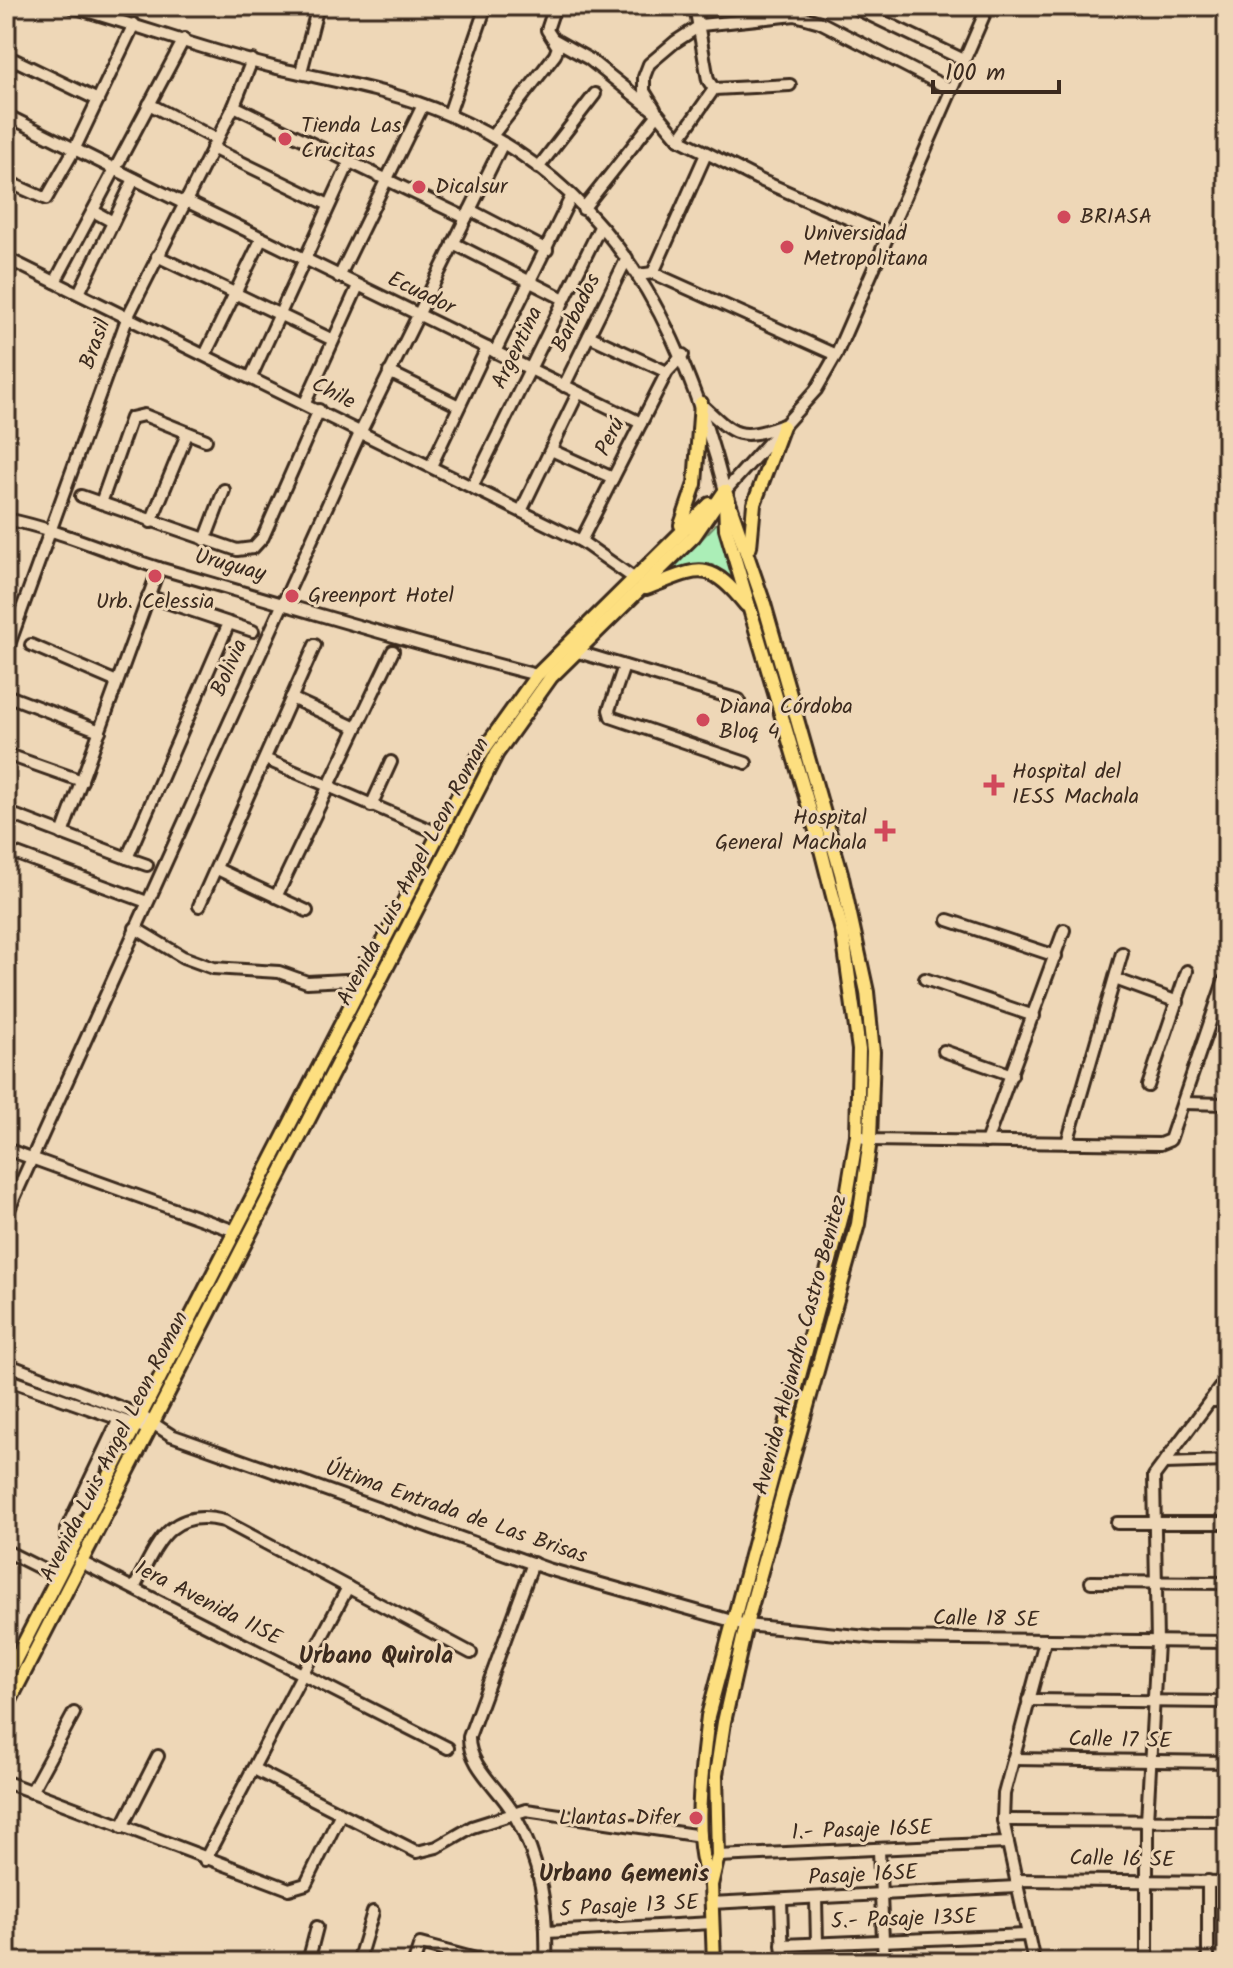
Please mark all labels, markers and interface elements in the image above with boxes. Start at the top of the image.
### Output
scale bar [933,44,1059,94]
text: 100 m [945,54,1005,93]
place label: Tienda Las Crucitas [301,109,402,169]
marker: Tienda Las Crucitas [276,130,294,148]
place label: Dicalsur [435,170,509,205]
marker: Dicalsur [410,178,428,196]
place label: BRIASA [1080,200,1152,235]
marker: BRIASA [1055,208,1073,226]
place label: Universidad Metropolitana [803,217,928,277]
marker: Universidad Metropolitana [778,238,796,256]
street label: Ecuador [381,263,462,326]
street label: Barbados [543,267,611,358]
street label: Argentina [483,301,553,395]
street label: Brasil [71,313,121,374]
street label: Chile [305,368,361,420]
street label: Perú [586,411,636,463]
street label: Uruguay [190,540,270,592]
marker: Urb. Celessia [146,567,164,585]
place label: Greenport Hotel [308,579,454,614]
place label: Urb. Celessia [96,585,214,620]
marker: Greenport Hotel [283,587,301,605]
street label: Bolivia [202,634,258,702]
place label: Diana Córdoba Bloq 4 [719,690,853,750]
marker: Diana Córdoba Bloq 4 [694,711,712,729]
street label: Avenida Luis Angel Leon Roman [328,731,500,1013]
place label: Hospital del IESS Machala [1012,755,1139,815]
marker: Hospital del IESS Machala [983,774,1005,796]
place label: Hospital General Machala [715,801,868,861]
marker: Hospital General Machala [874,820,896,842]
street label: Avenida Alejandro Castro Benitez [744,1191,858,1499]
street label: Avenida Luis Angel Leon Roman [31,1305,199,1589]
street label: Última Entrada de Las Brisas [320,1452,593,1575]
street label: 1era Avenida 11SE [128,1552,289,1657]
street label: Calle 18 SE [932,1602,1041,1638]
district label: Urbano Quirola [299,1637,453,1676]
street label: Calle 17 SE [1068,1723,1173,1759]
place label: Llantas Difer [559,1801,682,1836]
marker: Llantas Difer [687,1809,705,1827]
street label: 1.- Pasaje 16SE [791,1811,934,1851]
street label: Calle 16 SE [1069,1842,1176,1878]
district label: Urbano Gemenis [539,1855,709,1894]
street label: Pasaje 16SE [807,1856,920,1896]
street label: 5 Pasaje 13 SE [558,1886,701,1928]
street label: 5.- Pasaje 13SE [830,1900,979,1940]

